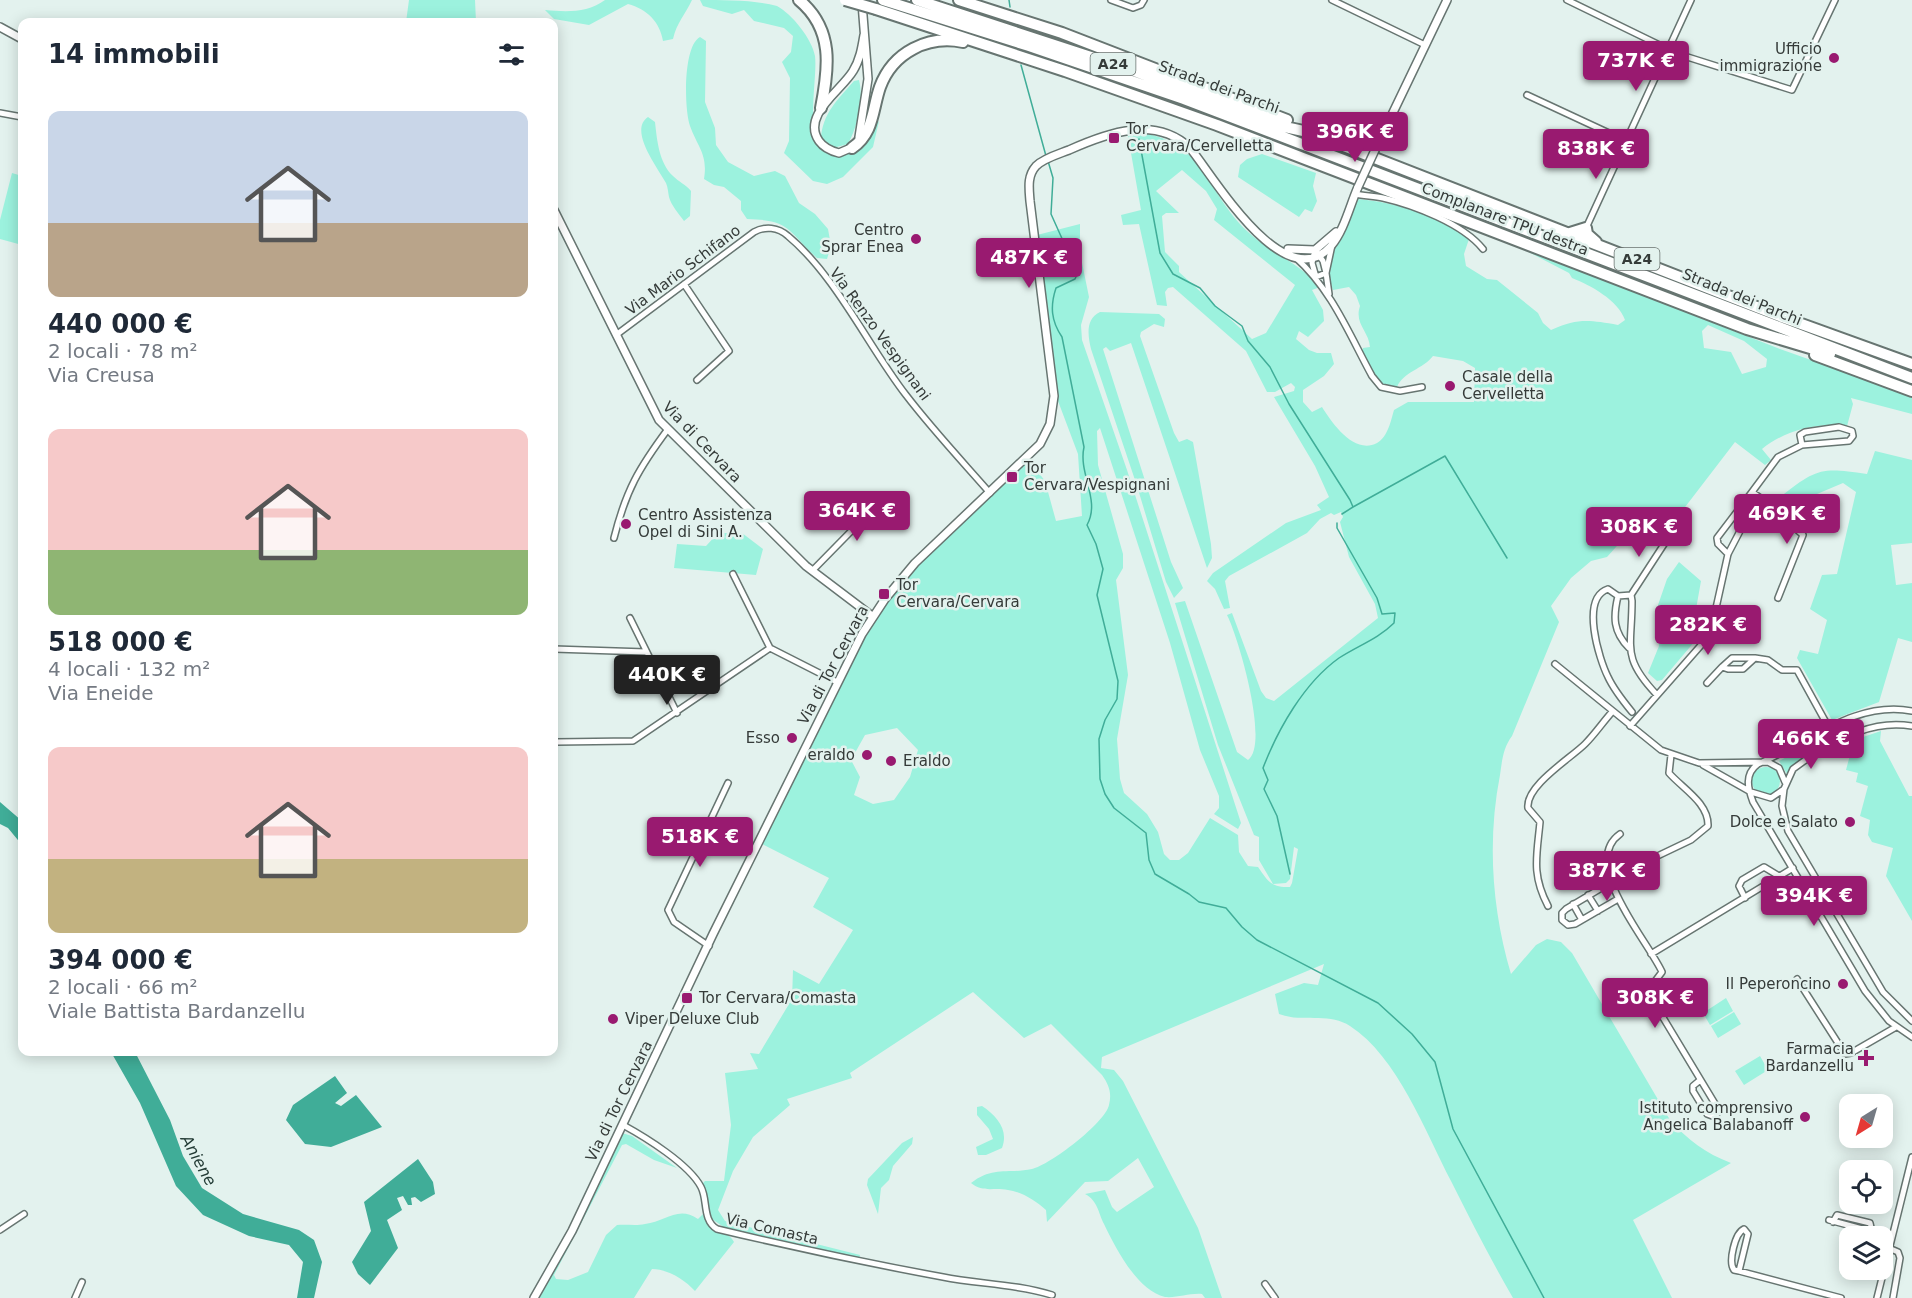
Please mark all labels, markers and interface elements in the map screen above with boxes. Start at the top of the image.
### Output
icon: filters [495,38,528,71]
text: 14 immobili [48,39,220,69]
place label: Ufficio immigrazione [1720,40,1822,75]
pin: 737K € [1587,41,1685,92]
text: 737K € [1597,48,1675,72]
marker: Ufficio immigrazione [1827,51,1841,65]
road number: A24 [1090,53,1136,75]
street label: Strada dei Parchi [1156,57,1282,117]
pin: 396K € [1306,112,1404,163]
text: 396K € [1316,119,1394,143]
place label: Tor Cervara/Cervelletta [1125,120,1273,155]
pin: 838K € [1547,129,1645,180]
marker: Tor Cervara/Cervelletta [1107,131,1121,145]
text: 838K € [1557,136,1635,160]
icon: home [234,150,342,258]
street label: Complanare TPU destra [1419,179,1591,259]
street label: Via Mario Schifano [622,221,744,319]
place label: Centro Sprar Enea [821,221,904,256]
marker: Centro Sprar Enea [909,232,923,246]
pin: 487K € [980,238,1078,289]
text: 487K € [990,245,1068,269]
road number: A24 [1614,248,1660,270]
street label: Via Renzo Vespignani [826,264,934,404]
street label: Strada dei Parchi [1680,265,1804,329]
text: 440 000 € [48,309,193,339]
text: 2 locali · 78 m² [48,339,198,363]
text: Via Creusa [48,363,155,387]
place label: Casale della Cervelletta [1462,368,1553,403]
marker: Casale della Cervelletta [1443,379,1457,393]
street label: Via di Cervara [659,398,745,486]
place label: Tor Cervara/Vespignani [1023,459,1170,494]
icon: home [234,468,342,576]
marker: Tor Cervara/Vespignani [1005,470,1019,484]
pin: 364K € [808,491,906,542]
pin: 469K € [1738,494,1836,545]
text: 364K € [818,498,896,522]
text: 469K € [1748,501,1826,525]
place label: Centro Assistenza Opel di Sini A. [638,506,772,541]
pin: 308K € [1590,507,1688,558]
text: 308K € [1600,514,1678,538]
marker: Centro Assistenza Opel di Sini A. [619,517,633,531]
place label: Tor Cervara/Cervara [895,576,1020,611]
marker: Tor Cervara/Cervara [877,587,891,601]
street label: Via di Tor Cervara [794,602,872,728]
pin: 282K € [1659,605,1757,656]
text: 282K € [1669,612,1747,636]
text: 518 000 € [48,627,193,657]
pin: 440K € [618,655,716,706]
text: 4 locali · 132 m² [48,657,210,681]
text: 440K € [628,662,706,686]
text: Via Eneide [48,681,154,705]
pin: 466K € [1762,719,1860,770]
text: 466K € [1772,726,1850,750]
place label: Esso [746,729,780,747]
marker: Esso [785,731,799,745]
place label: eraldo [808,746,855,764]
marker: eraldo [860,748,874,762]
place label: Eraldo [903,752,951,770]
marker: Eraldo [884,754,898,768]
icon: home [234,786,342,894]
place label: Dolce e Salato [1730,813,1838,831]
marker: Dolce e Salato [1843,815,1857,829]
pin: 518K € [651,817,749,868]
text: 518K € [661,824,739,848]
pin: 387K € [1558,851,1656,902]
text: 387K € [1568,858,1646,882]
pin: 394K € [1765,876,1863,927]
text: 394K € [1775,883,1853,907]
text: 394 000 € [48,945,193,975]
text: 2 locali · 66 m² [48,975,198,999]
place label: Il Peperoncino [1726,975,1831,993]
marker: Il Peperoncino [1836,977,1850,991]
pin: 308K € [1606,978,1704,1029]
text: 308K € [1616,985,1694,1009]
place label: Tor Cervara/Comasta [698,989,856,1007]
marker: Tor Cervara/Comasta [680,991,694,1005]
text: Viale Battista Bardanzellu [48,999,305,1023]
place label: Viper Deluxe Club [625,1010,759,1028]
marker: Viper Deluxe Club [606,1012,620,1026]
street label: Via di Tor Cervara [582,1037,656,1165]
place label: Farmacia Bardanzellu [1765,1040,1854,1075]
marker: Farmacia Bardanzellu [1859,1051,1873,1065]
north arrow [1839,1094,1893,1148]
map controls [1839,1094,1893,1280]
place label: Istituto comprensivo Angelica Balabanoff [1639,1099,1794,1134]
marker: Istituto comprensivo Angelica Balabanoff [1798,1110,1812,1124]
water label: Aniene [176,1131,220,1189]
button: locate [1839,1160,1893,1214]
street label: Via Comasta [724,1210,820,1248]
button: layers [1839,1226,1893,1280]

